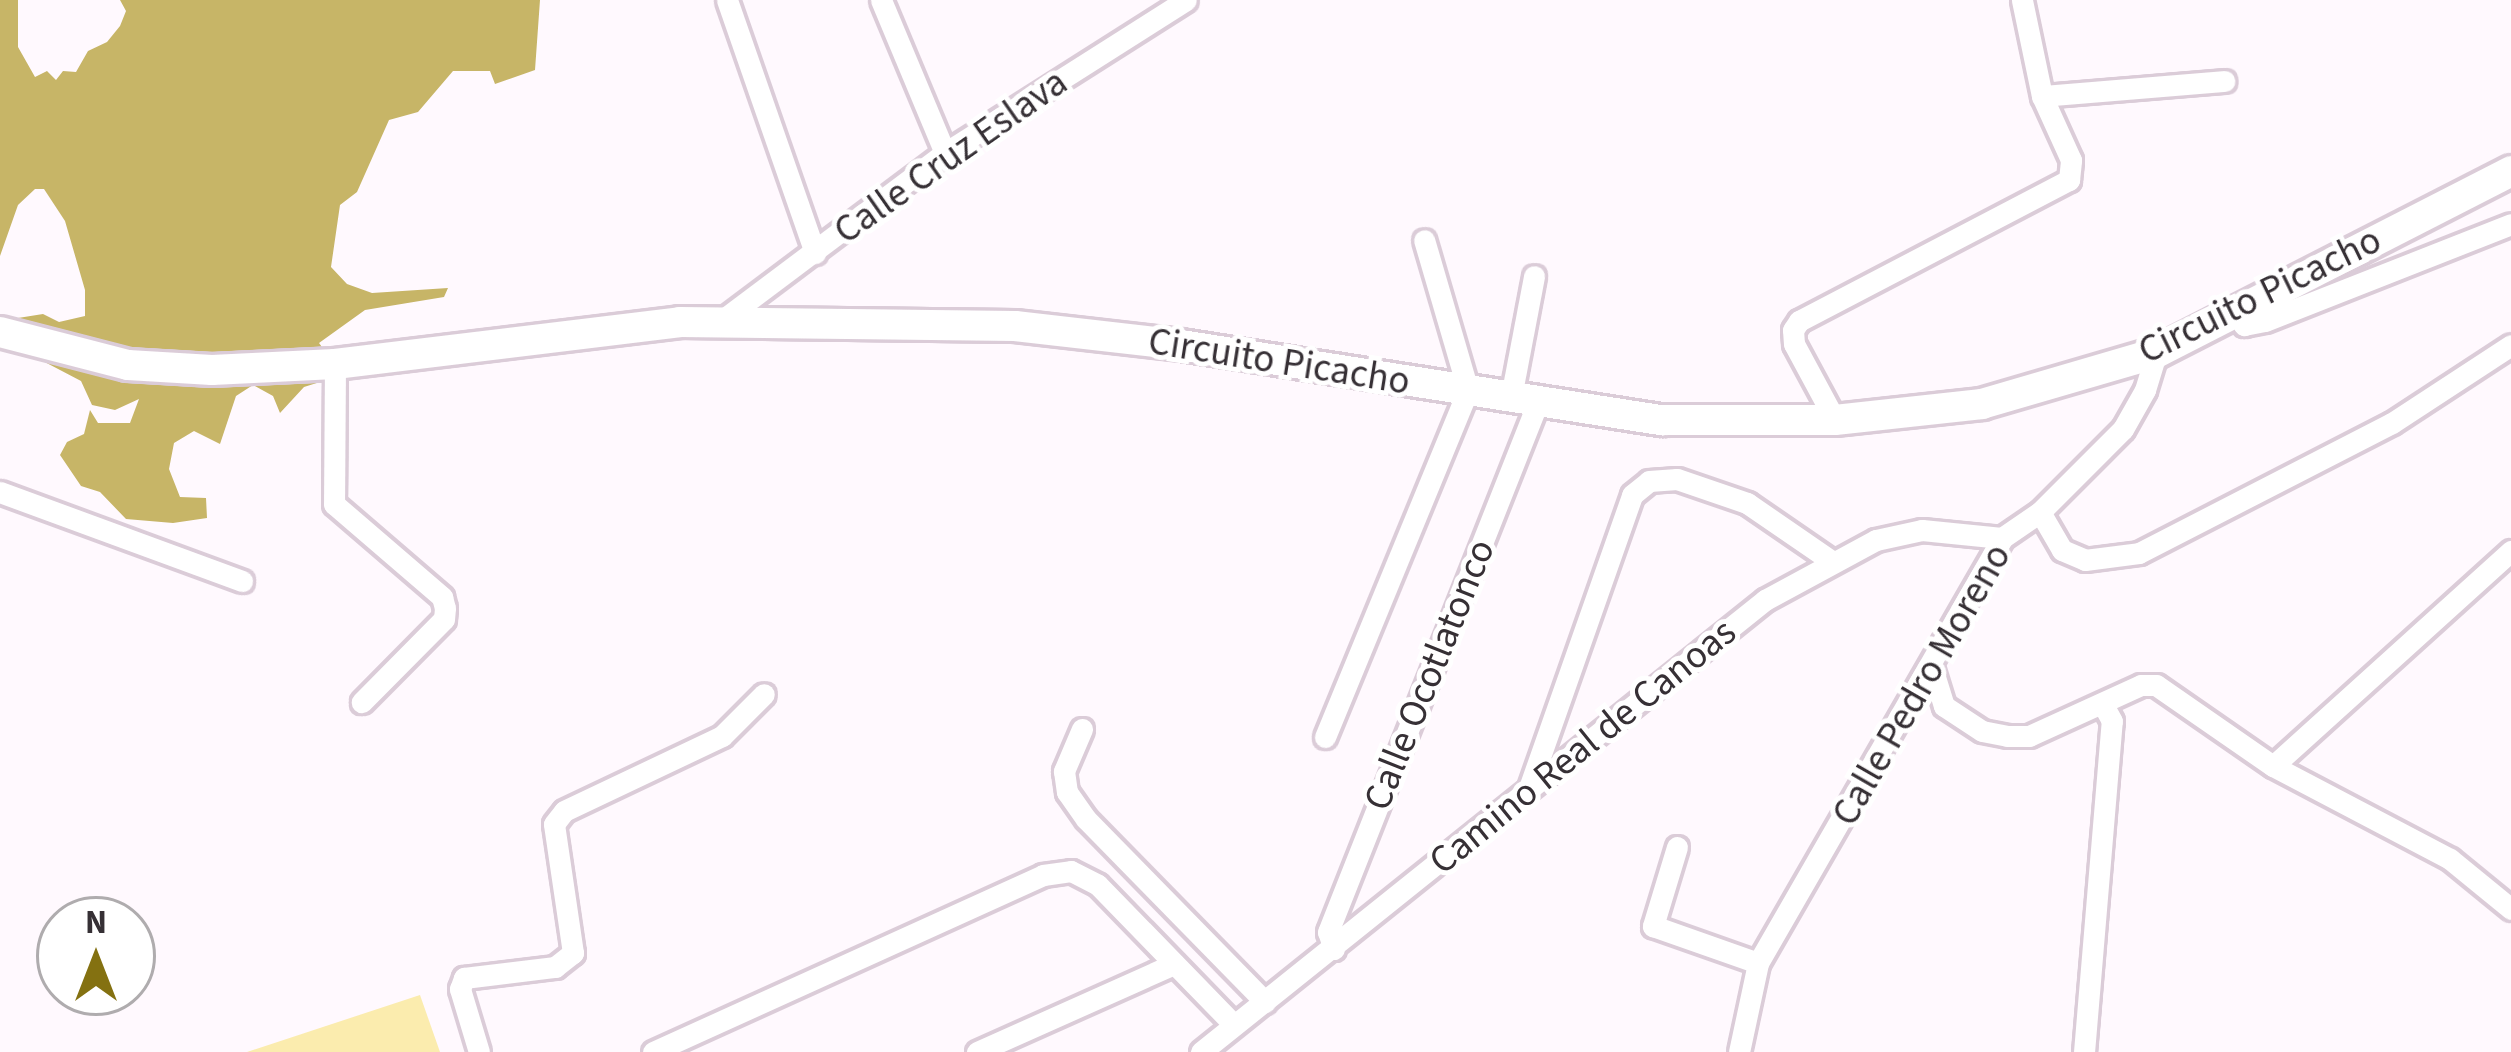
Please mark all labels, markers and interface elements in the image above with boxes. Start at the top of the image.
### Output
street label: Calle Cruz Eslava [825,59,1077,255]
street label: Circuito Picacho [2131,217,2389,375]
street label: Circuito Picacho [1145,318,1413,406]
street label: Calle Ocotlatonco [1354,533,1506,817]
street label: Calle Pedro Moreno [1822,536,2022,834]
street label: Camino Real de Canoas [1420,609,1746,885]
north arrow [36,896,156,1016]
text: N [85,899,107,946]

